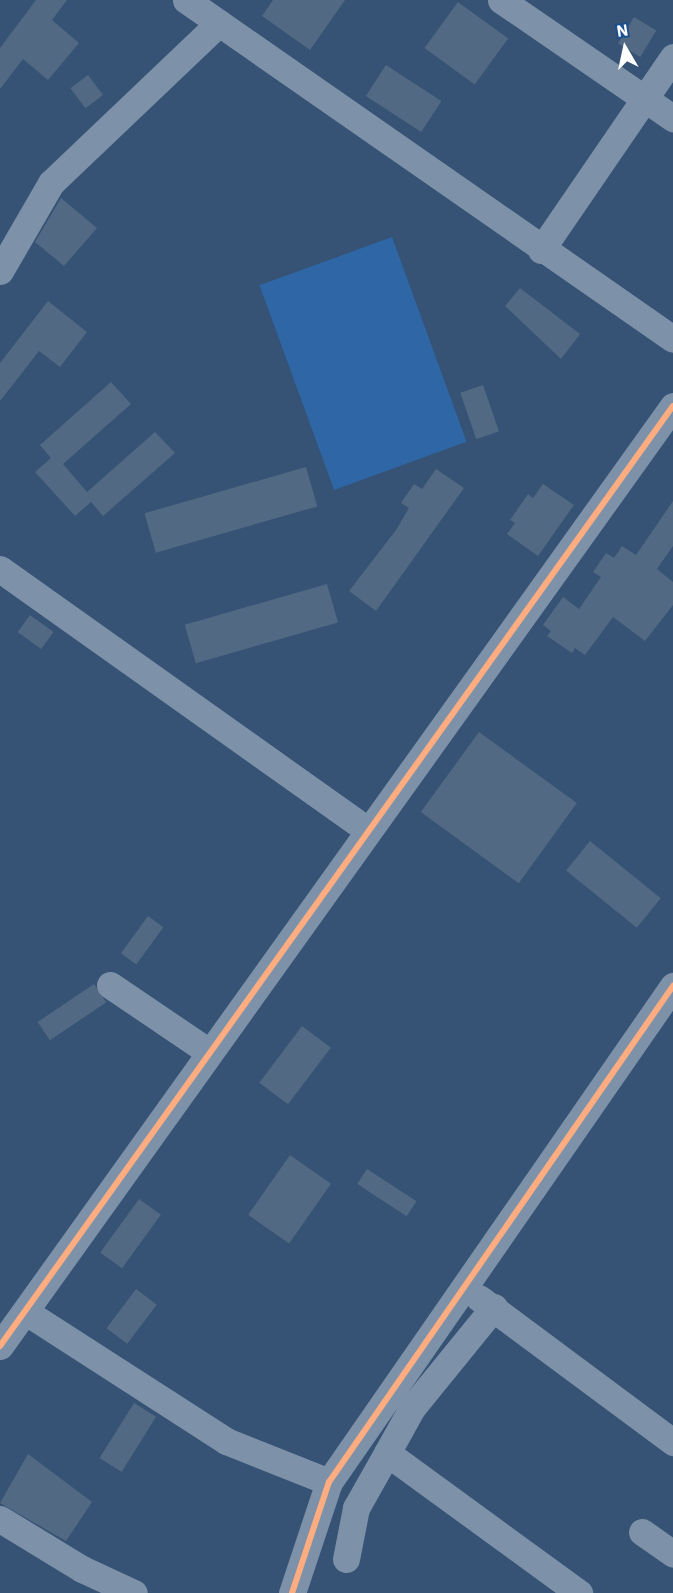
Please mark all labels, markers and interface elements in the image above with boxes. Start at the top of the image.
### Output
north arrow [595,18,655,78]
text: N [615,19,629,41]

